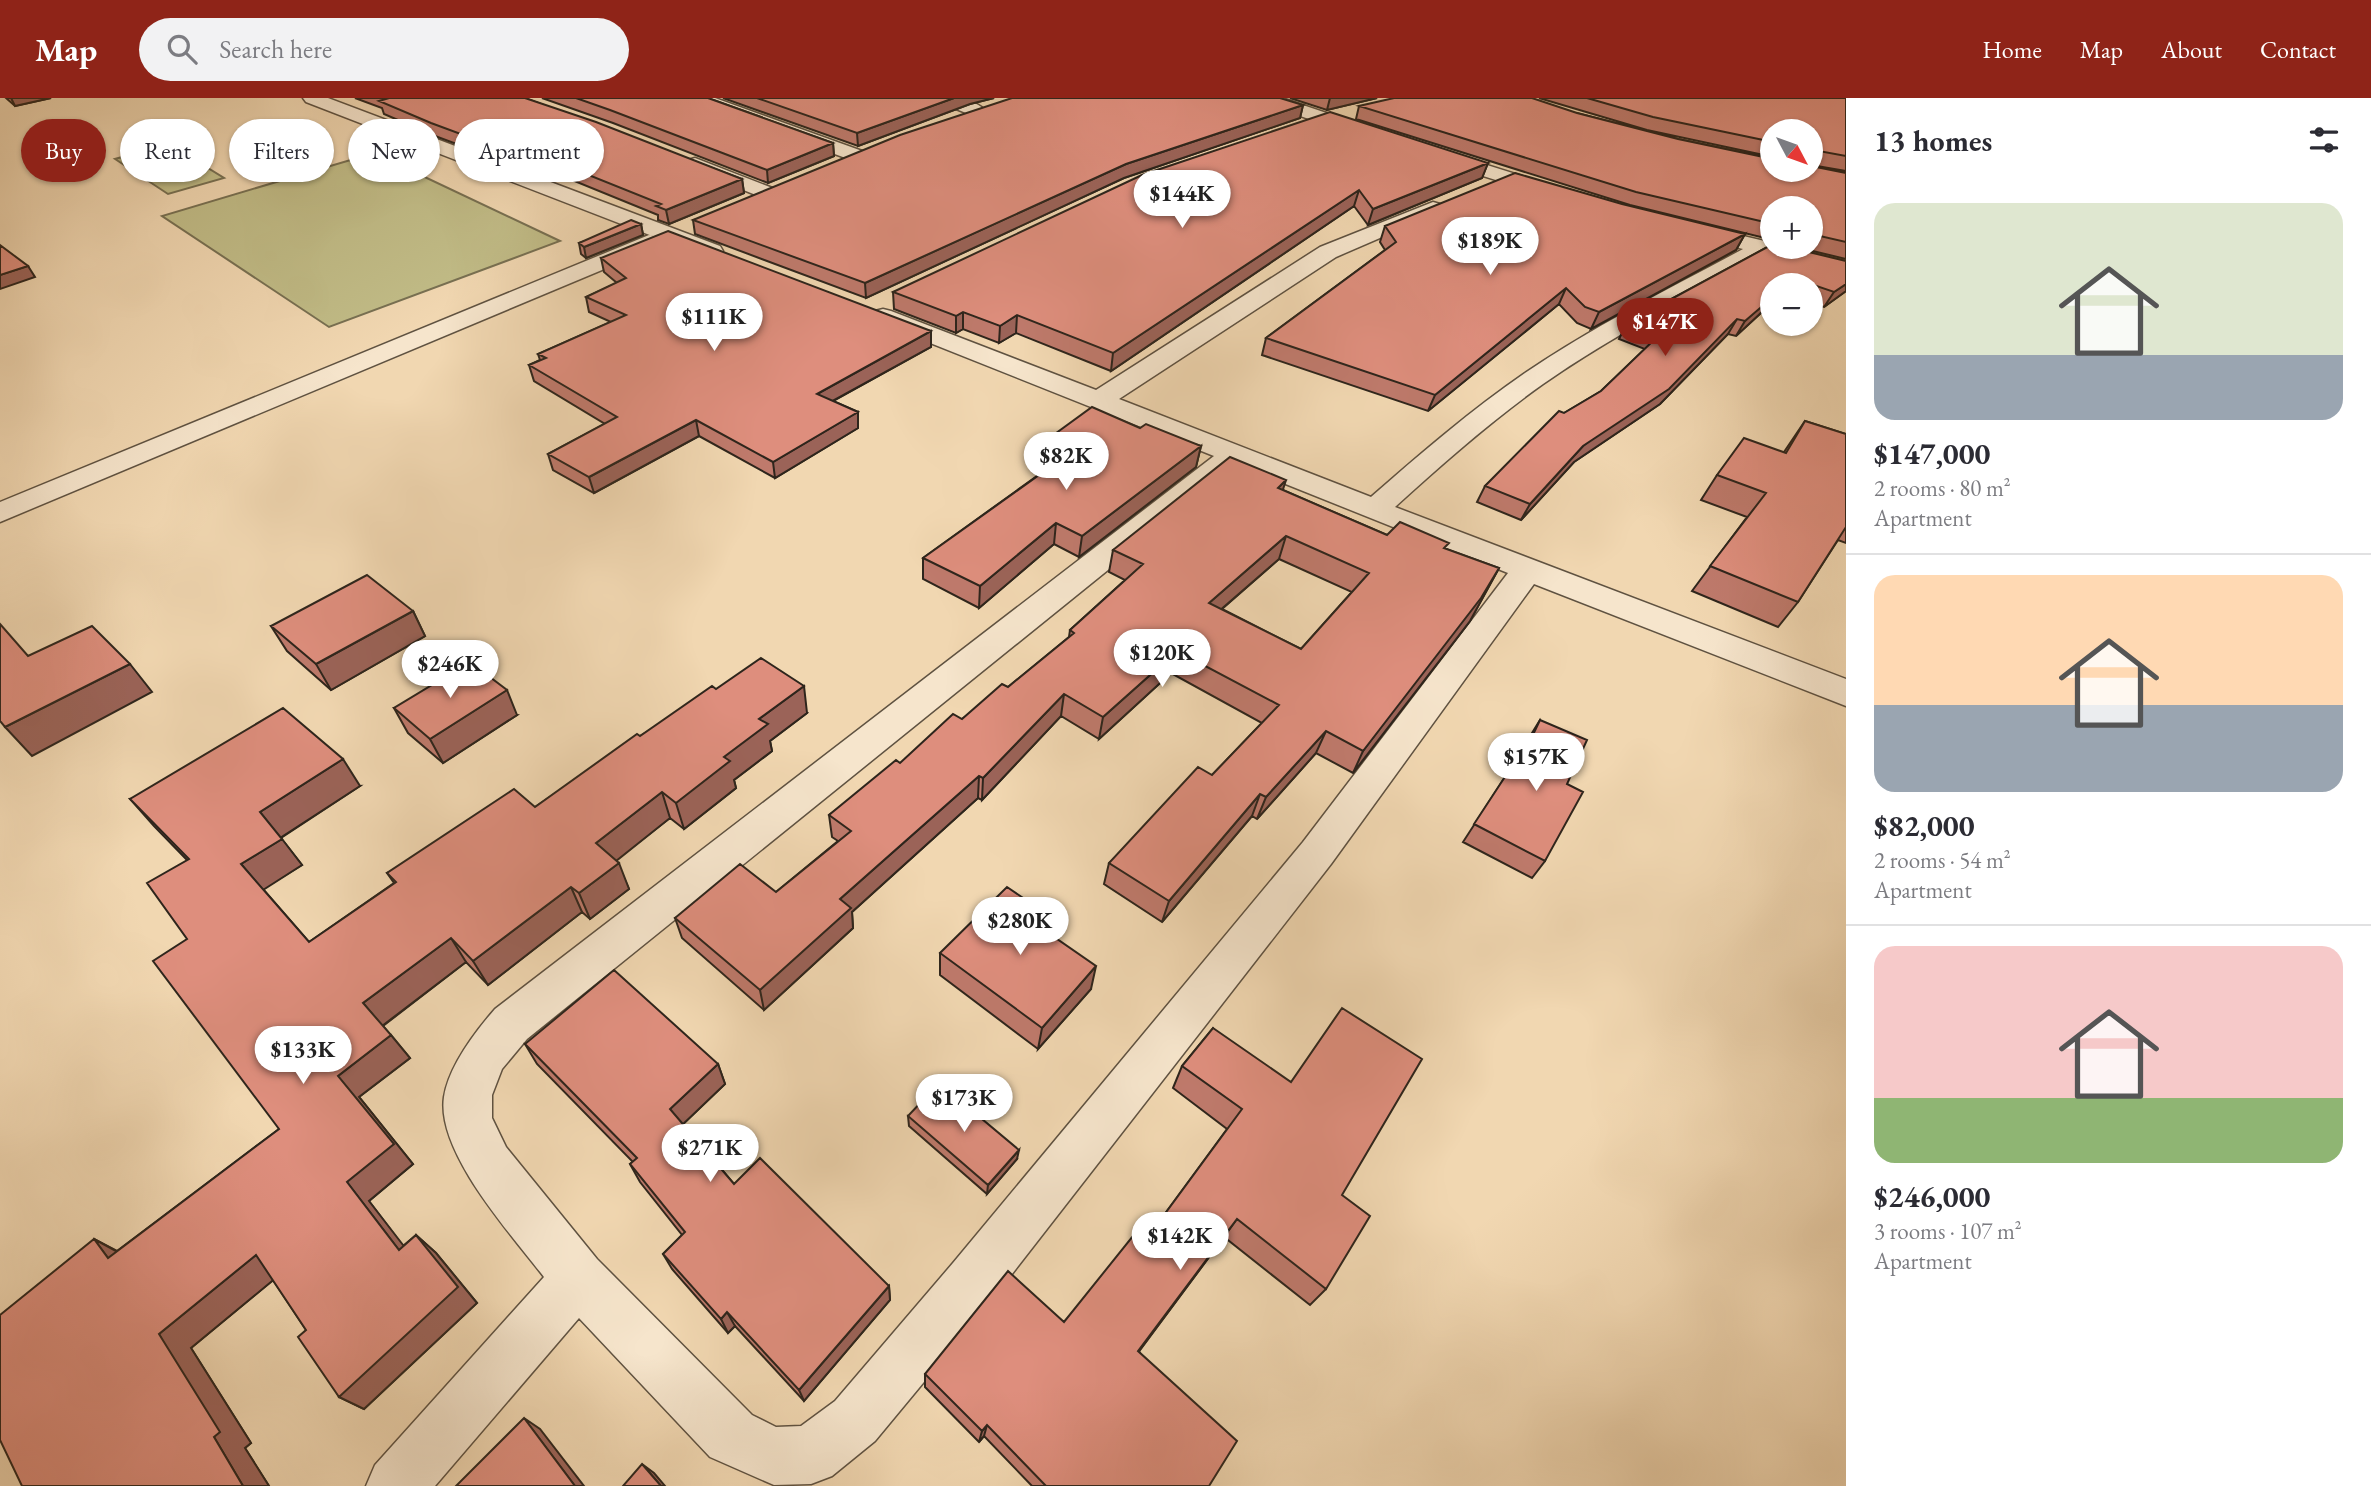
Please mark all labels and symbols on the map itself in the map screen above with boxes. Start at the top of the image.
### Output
north arrow [1760,119,1824,182]
pin: $144K [1133,170,1231,230]
pin: $189K [1441,218,1539,277]
pin: $111K [665,294,763,353]
pin: $147K [1616,299,1714,358]
pin: $82K [1025,432,1107,492]
pin: $120K [1113,630,1211,689]
pin: $246K [401,640,499,700]
pin: $157K [1487,734,1585,793]
pin: $280K [971,898,1069,957]
pin: $133K [254,1026,352,1086]
pin: $173K [915,1074,1013,1134]
pin: $271K [661,1124,759,1184]
pin: $142K [1131,1212,1229,1272]

